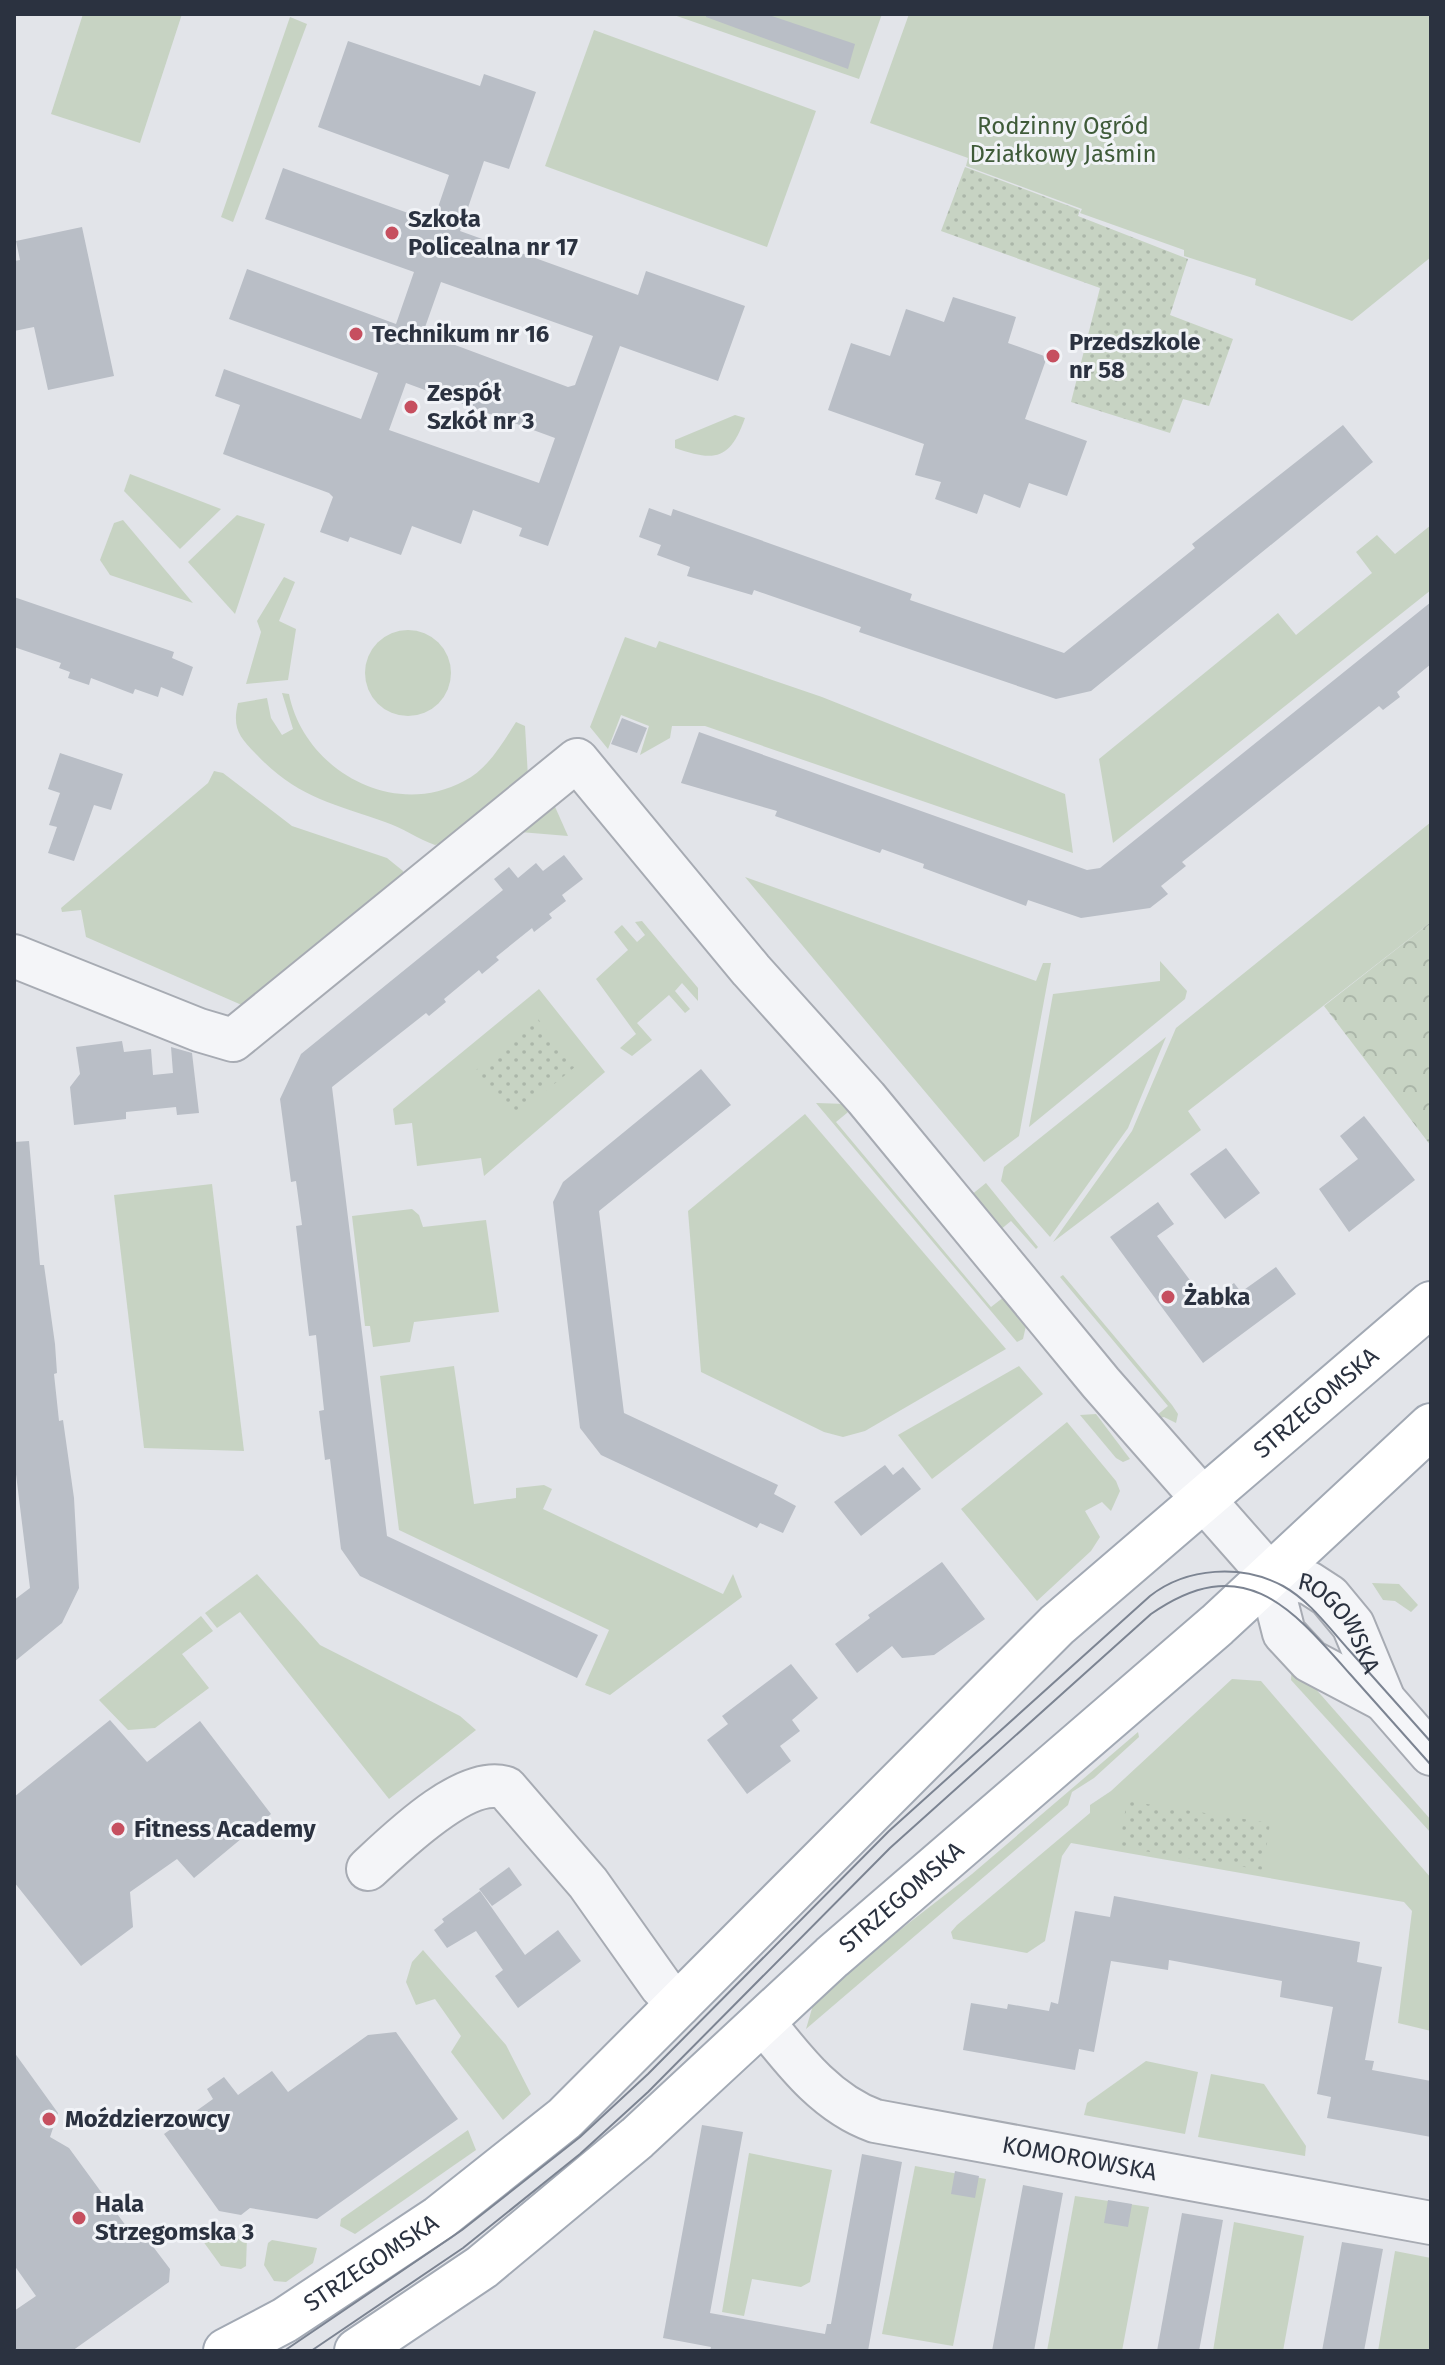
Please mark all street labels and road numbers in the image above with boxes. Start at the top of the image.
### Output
street label: STRZEGOMSKA [1248,1341,1384,1464]
street label: ROGOWSKA [1296,1567,1386,1678]
street label: STRZEGOMSKA [833,1836,970,1958]
street label: KOMOROWSKA [1000,2131,1159,2186]
street label: STRZEGOMSKA [299,2208,444,2317]

